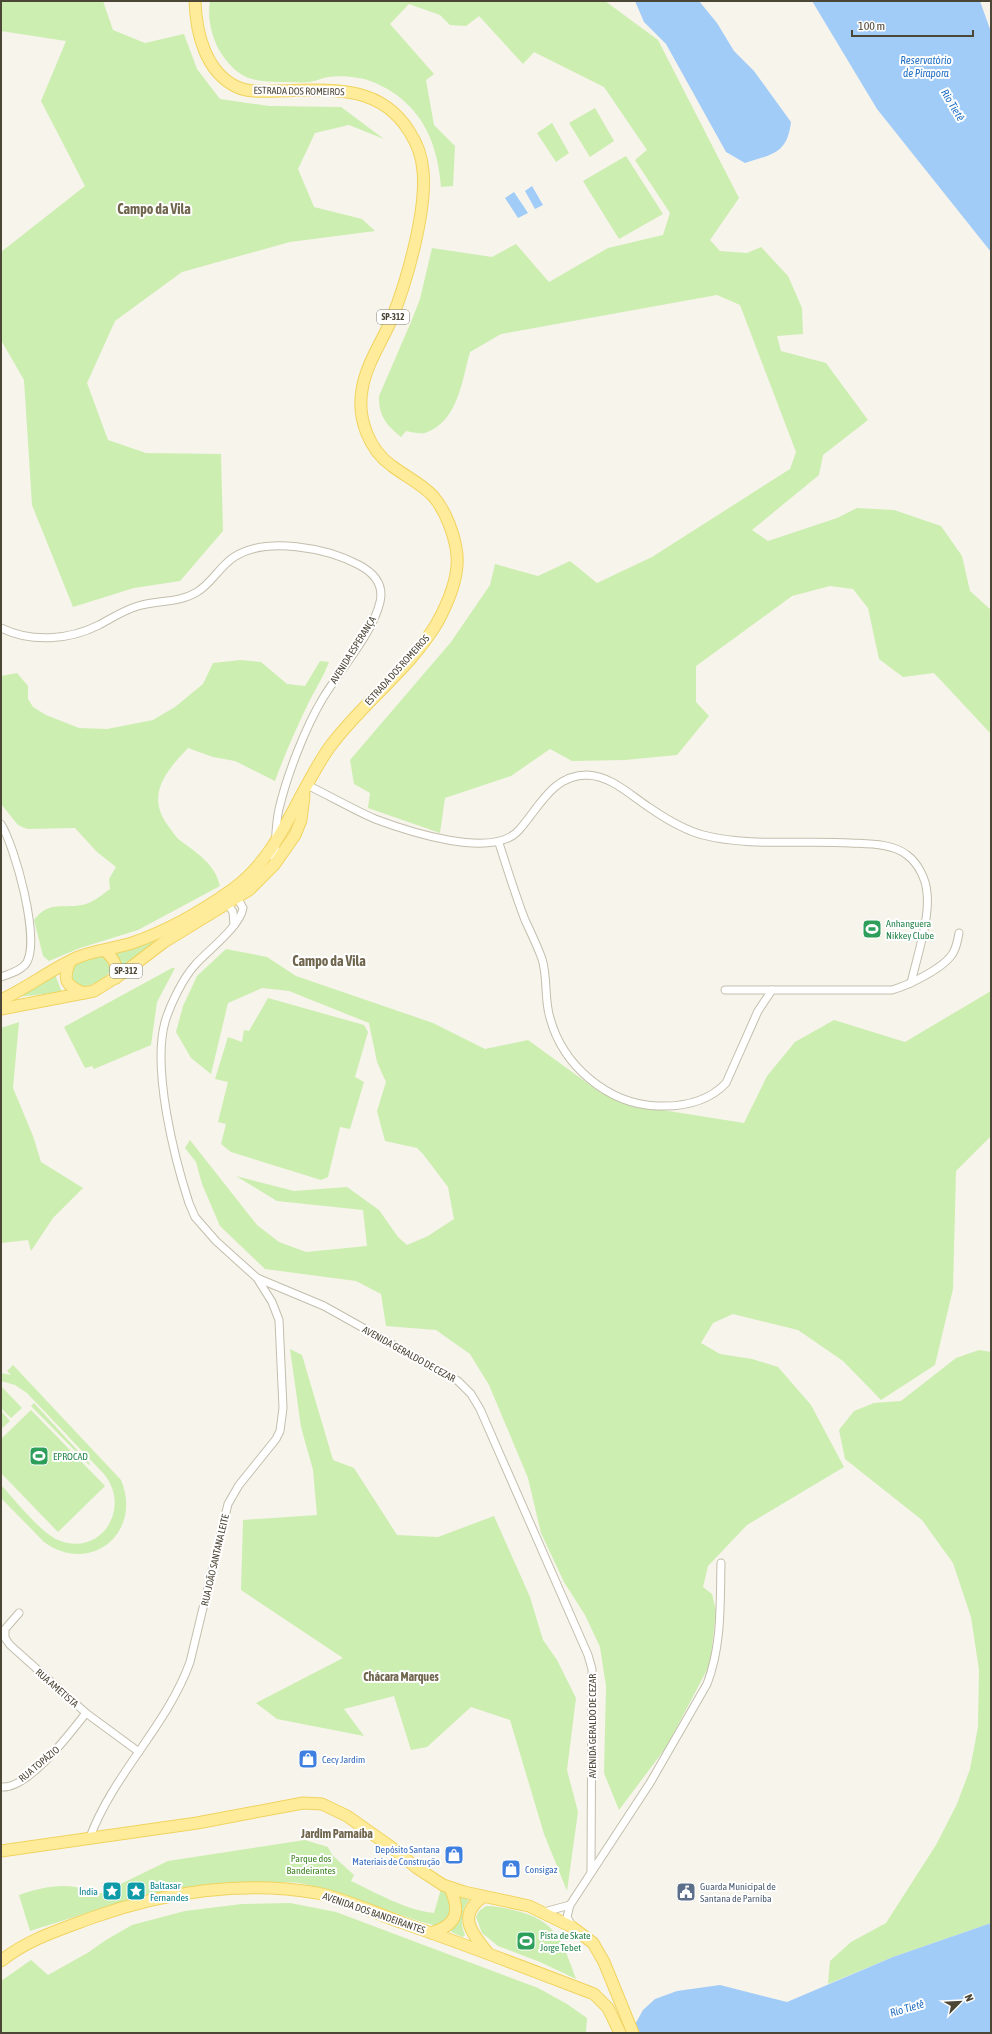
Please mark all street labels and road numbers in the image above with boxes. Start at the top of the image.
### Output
street label: ESTRADA DOS ROMEIROS [253,85,345,97]
road number: SP-312 [377,310,409,324]
street label: AVENIDA ESPERANÇA [328,614,378,686]
street label: ESTRADA DOS ROMEIROS [363,633,431,707]
road number: SP-312 [110,964,142,978]
street label: AVENIDA GERALDO DE CEZAR [361,1324,457,1384]
street label: RUA JOÃO SANTANA LEITE [199,1512,231,1607]
street label: RUA AMETISTA [33,1666,81,1710]
street label: AVENIDA GERALDO DE CEZAR [587,1674,598,1778]
street label: RUA TOPÁZIO [17,1744,62,1784]
street label: AVENIDA DOS BANDEIRANTES [321,1890,427,1936]

